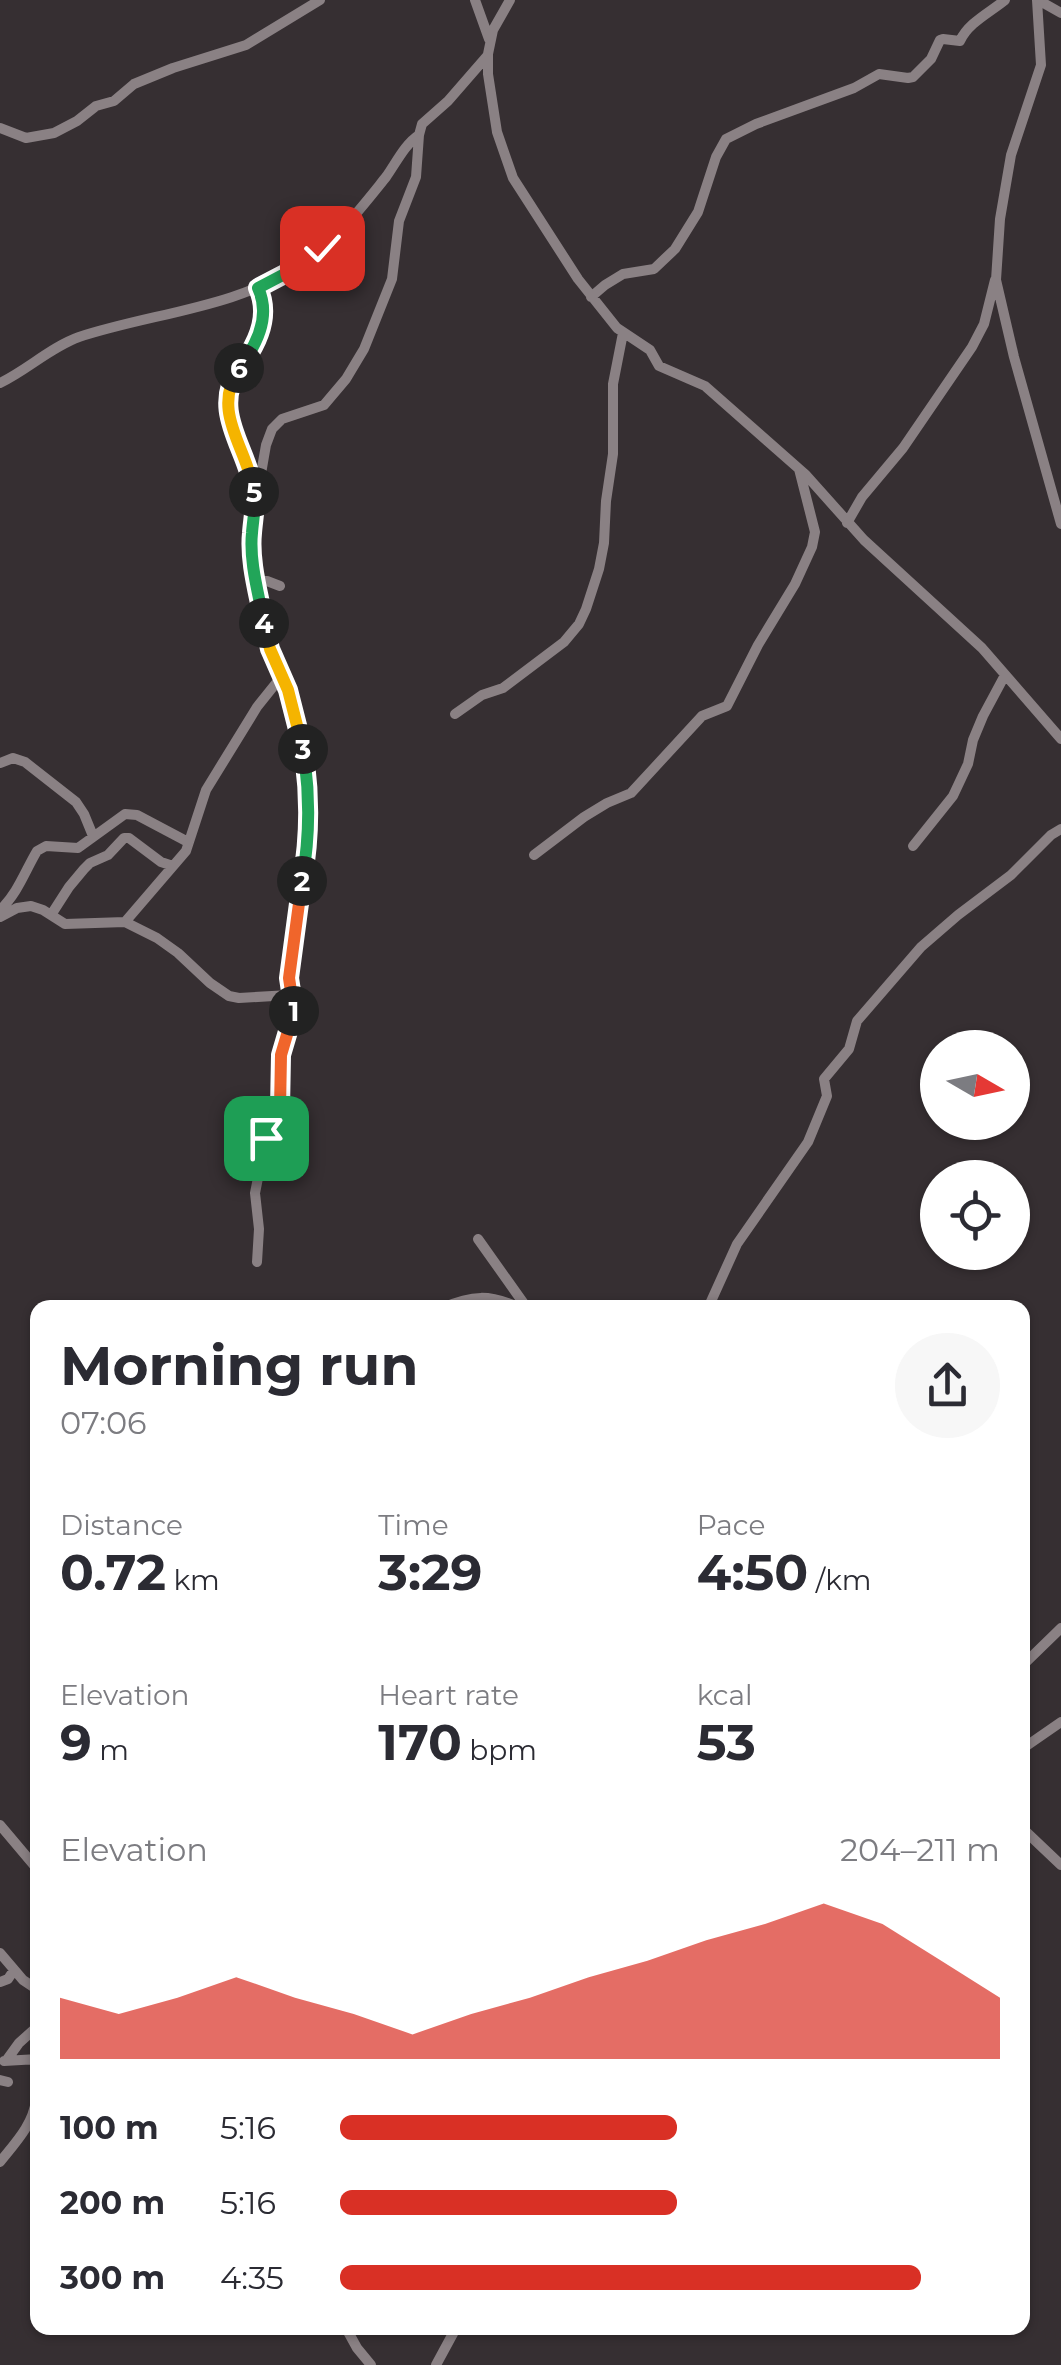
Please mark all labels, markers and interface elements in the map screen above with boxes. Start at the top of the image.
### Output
pin [280,206,365,291]
icon: check [295,221,350,276]
pin: 6 [214,343,264,393]
text: 6 [230,351,248,385]
pin: 5 [229,467,279,517]
text: 5 [246,475,262,509]
pin: 4 [239,598,289,648]
text: 4 [254,606,274,640]
pin: 3 [278,724,328,774]
text: 3 [295,732,311,766]
pin: 2 [277,856,327,906]
text: 2 [294,864,310,898]
pin: 1 [269,986,319,1036]
text: 1 [289,994,299,1028]
north arrow [920,1030,1030,1140]
map controls [920,1030,1030,1270]
pin [224,1096,309,1181]
icon: arrive [239,1111,294,1166]
button: locate [920,1160,1030,1270]
text: Morning run [60,1332,418,1399]
button: share [895,1333,1000,1438]
text: 07:06 [60,1403,147,1442]
text: Distance [60,1508,183,1542]
text: Time [378,1508,449,1542]
text: Pace [697,1508,765,1542]
text: 0.72 [60,1542,166,1603]
text: 3:29 [378,1542,482,1603]
text: 4:50 [697,1542,808,1603]
text: km [166,1563,220,1597]
text: /km [808,1563,871,1597]
text: Elevation [60,1678,189,1712]
text: Heart rate [378,1678,519,1712]
text: kcal [697,1678,753,1712]
text: 9 [60,1712,92,1773]
text: 170 [378,1712,462,1773]
text: 53 [697,1712,756,1773]
text: m [92,1733,129,1767]
text: bpm [462,1733,537,1767]
text: Elevation [60,1830,208,1869]
text: 204–211 m [840,1830,1000,1869]
text: 100 m [60,2108,159,2147]
text: 5:16 [220,2108,276,2147]
text: 200 m [60,2183,165,2222]
text: 5:16 [220,2183,276,2222]
text: 300 m [60,2258,165,2297]
text: 4:35 [220,2258,284,2297]

